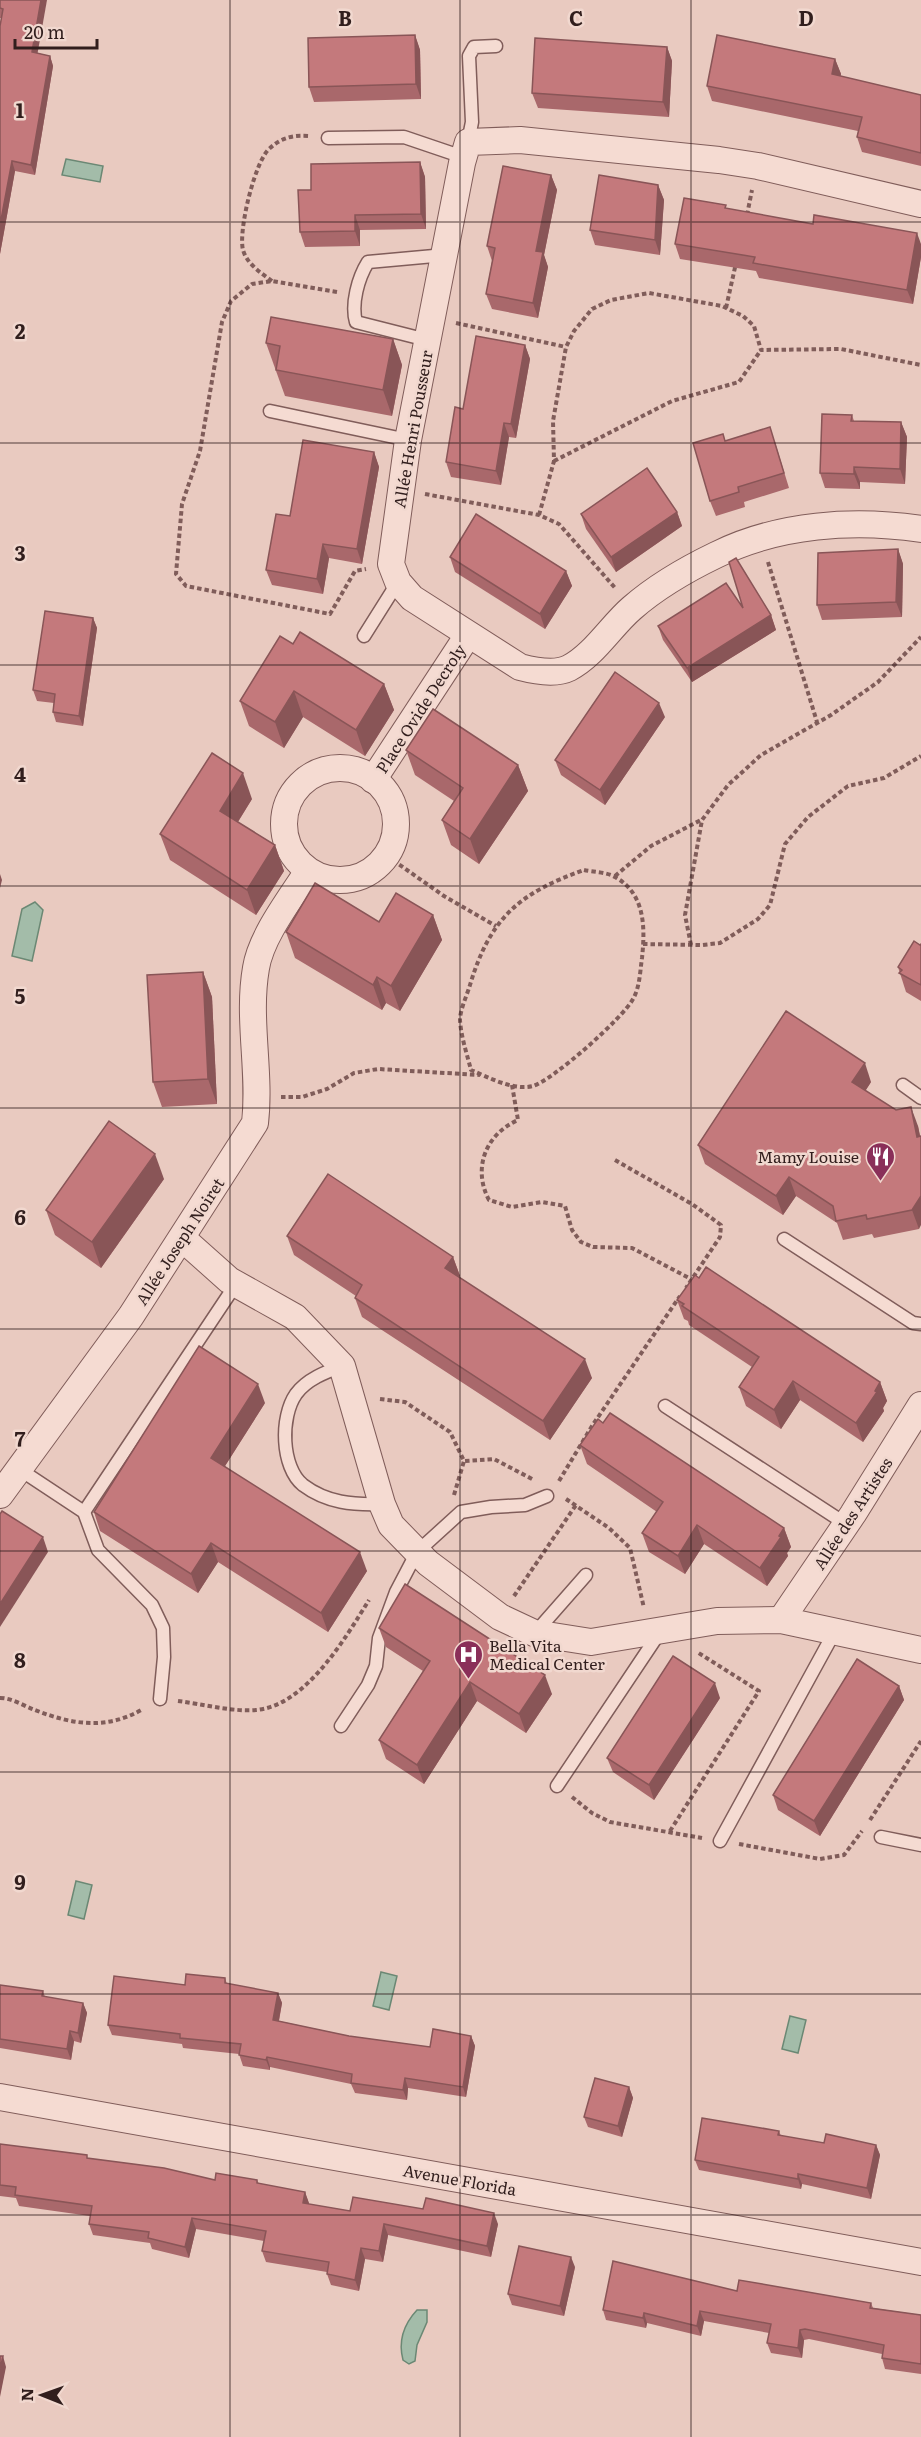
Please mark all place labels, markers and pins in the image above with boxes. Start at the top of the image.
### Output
restaurant icon: Mamy Louise [864,1140,896,1182]
place label: Mamy Louise [757,1144,859,1168]
place label: Bella Vita Medical Center [489,1633,605,1675]
hospital icon: Bella Vita Medical Center [452,1638,484,1680]

